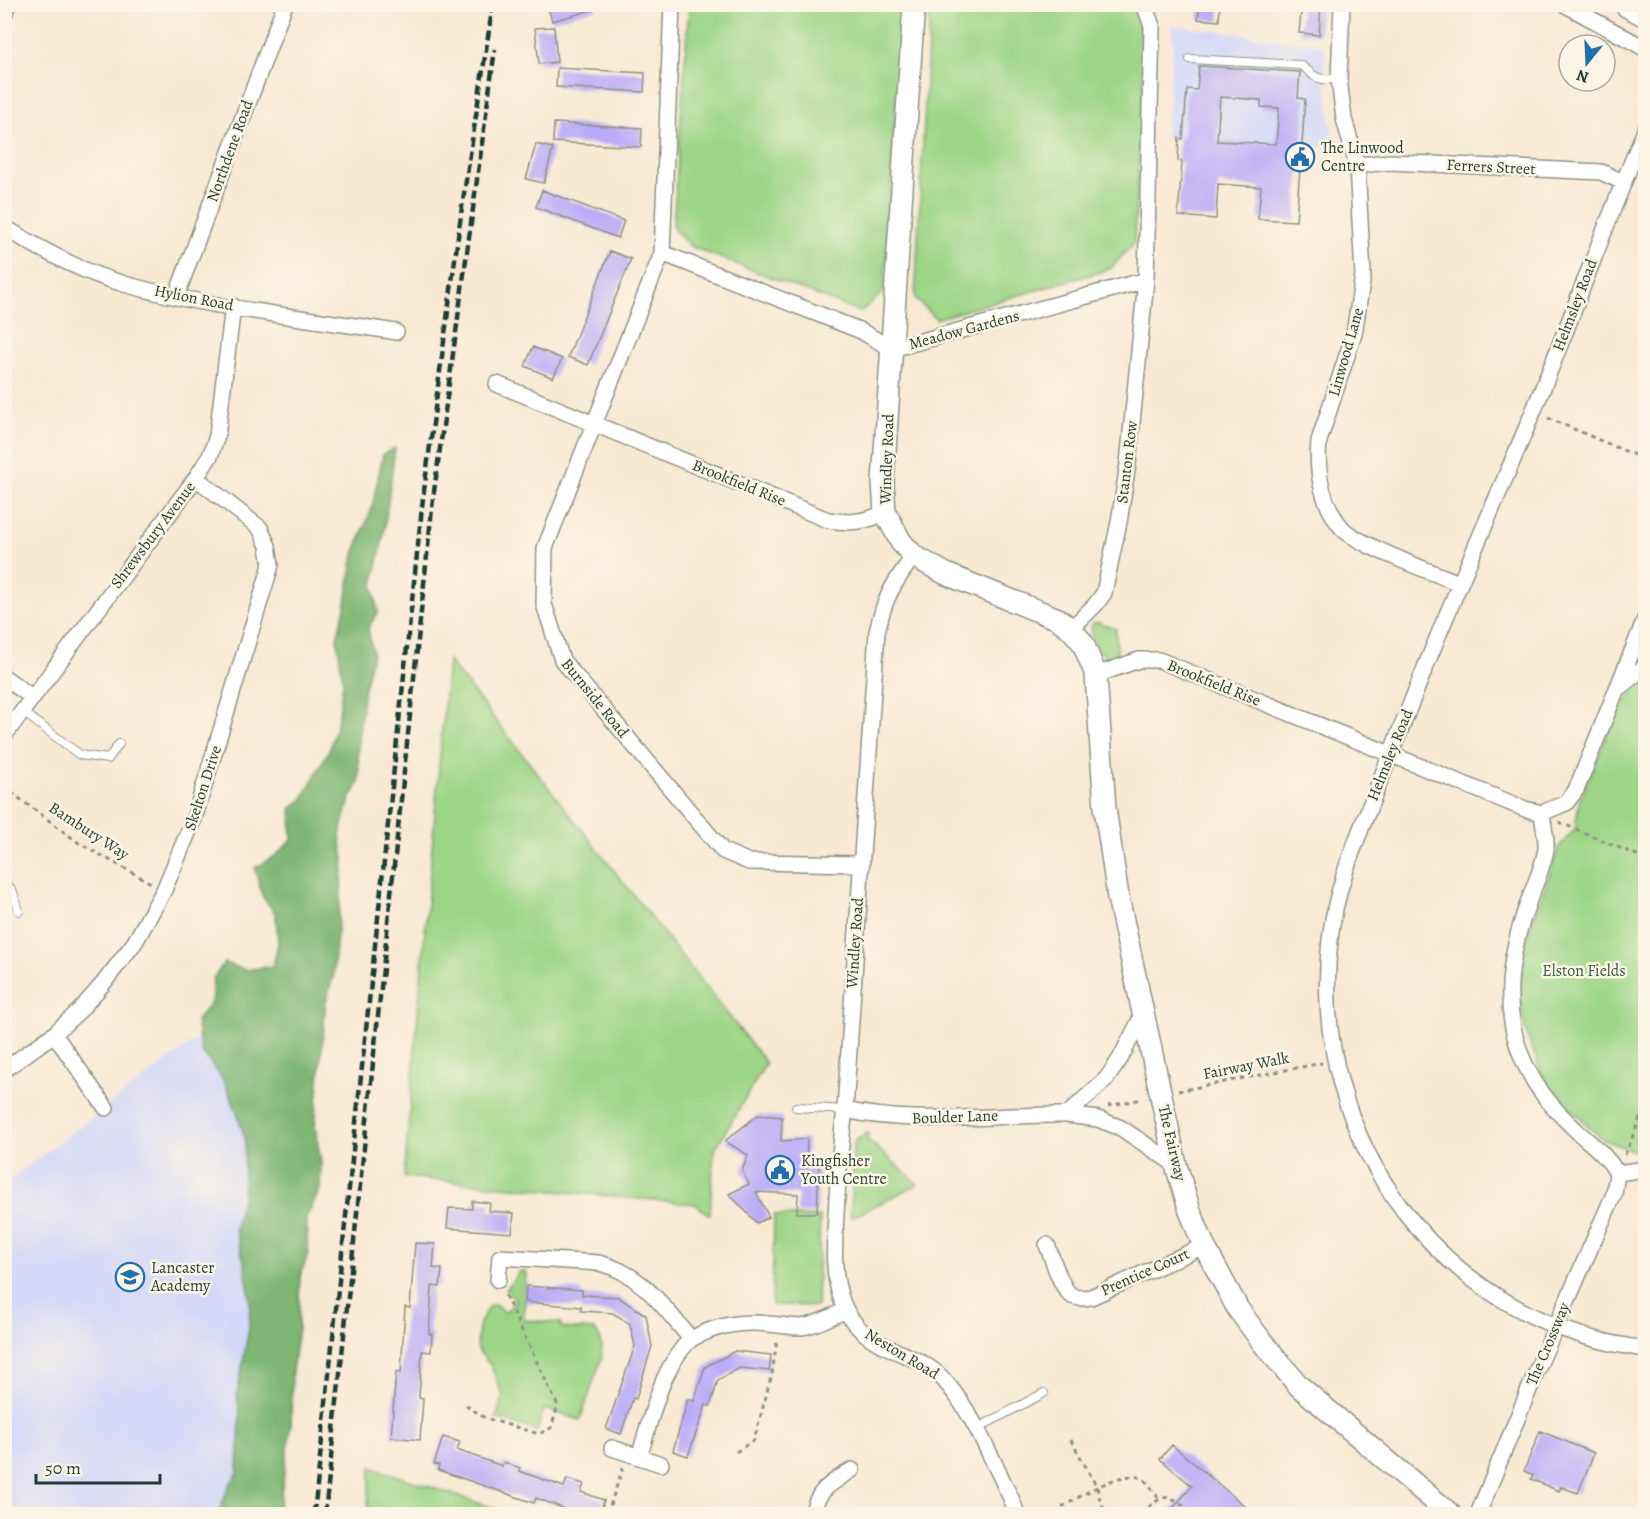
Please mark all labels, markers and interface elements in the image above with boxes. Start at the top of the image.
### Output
north arrow [1557,33,1617,93]
text: N [1573,64,1592,89]
street label: Northdene Road [201,96,259,205]
place label: The Linwood Centre [1321,137,1404,177]
public building icon: The Linwood Centre [1284,141,1316,173]
street label: Ferrers Street [1446,154,1536,180]
street label: Helmsley Road [1547,255,1603,354]
street label: Hylion Road [152,280,236,317]
street label: Meadow Gardens [906,305,1022,355]
street label: Linwood Lane [1323,305,1369,399]
street label: Windley Road [874,413,900,506]
street label: Stanton Row [1111,419,1143,505]
street label: Brookfield Rise [689,454,789,512]
street label: Shrewsbury Avenue [105,477,201,593]
street label: Burnside Road [556,654,634,743]
street label: Brookfield Rise [1164,654,1264,712]
street label: Helmsley Road [1362,705,1419,804]
street label: Skelton Drive [179,743,227,833]
street label: Bambury Way [45,797,134,866]
street label: Windley Road [841,897,869,990]
park label: Elston Fields [1542,960,1626,982]
street label: Fairway Walk [1201,1047,1291,1085]
street label: The Fairway [1153,1103,1192,1184]
street label: Boulder Lane [911,1104,999,1130]
place label: Kingfisher Youth Centre [800,1150,887,1190]
public building icon: Kingfisher Youth Centre [764,1154,796,1186]
street label: Prentice Court [1097,1243,1193,1301]
place label: Lancaster Academy [150,1257,214,1297]
school or university icon: Lancaster Academy [114,1261,146,1293]
street label: The Crossway [1521,1298,1576,1389]
street label: Neston Road [861,1323,944,1385]
scale bar [36,1447,160,1485]
text: 50 m [45,1456,81,1480]

